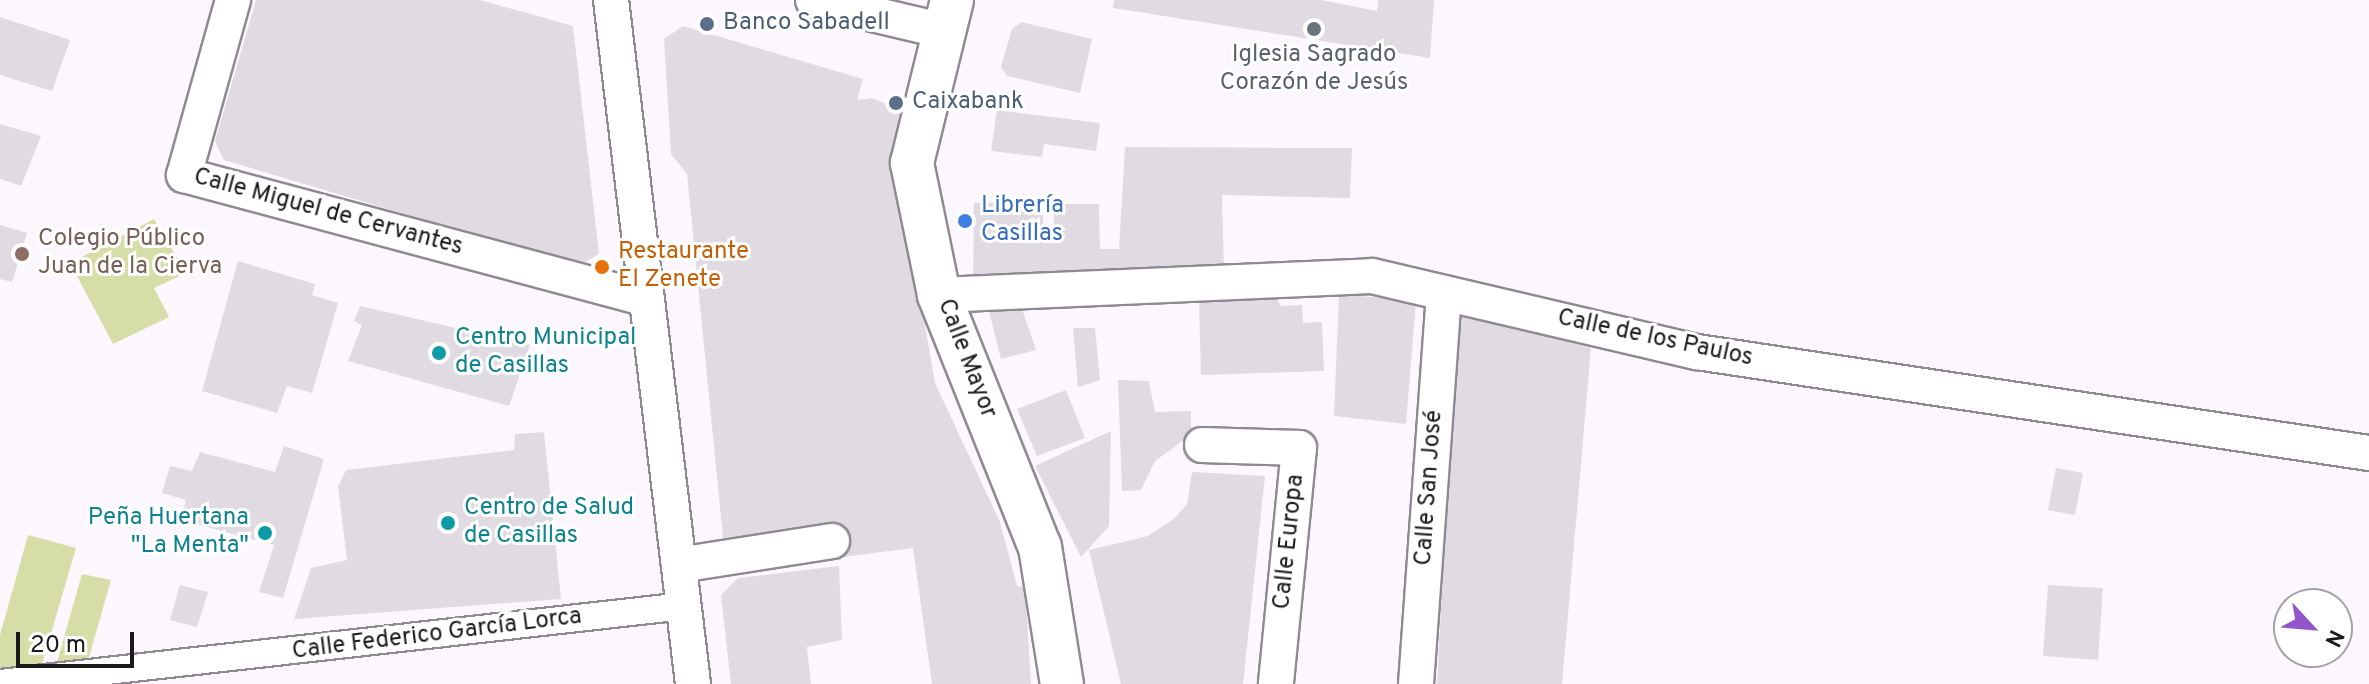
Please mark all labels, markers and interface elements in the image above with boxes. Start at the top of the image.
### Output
place label: Banco Sabadell [723,10,890,38]
marker: Banco Sabadell [698,15,716,33]
marker: Iglesia Sagrado Corazón de Jesús [1305,20,1323,38]
place label: Iglesia Sagrado Corazón de Jesús [1220,42,1408,98]
place label: Caixabank [912,89,1024,117]
marker: Caixabank [887,94,905,112]
street label: Calle Miguel de Cervantes [190,163,466,263]
place label: Librería Casillas [981,193,1064,249]
marker: Librería Casillas [956,212,974,230]
place label: Colegio Público Juan de la Cierva [38,226,222,282]
place label: Restaurante El Zenete [618,239,749,295]
marker: Colegio Público Juan de la Cierva [13,245,31,263]
marker: Restaurante El Zenete [593,258,611,276]
street label: Calle Mayor [930,295,1002,423]
street label: Calle de los Paulos [1555,304,1755,374]
place label: Centro Municipal de Casillas [455,325,636,381]
marker: Centro Municipal de Casillas [430,344,448,362]
street label: Calle San José [1410,409,1450,567]
street label: Calle Europa [1269,473,1311,611]
place label: Centro de Salud de Casillas [464,495,634,551]
place label: Peña Huertana "La Menta" [88,505,249,561]
marker: Centro de Salud de Casillas [439,514,457,532]
marker: Peña Huertana "La Menta" [256,524,274,542]
north arrow [2273,588,2353,668]
street label: Calle Federico García Lorca [290,603,584,667]
scale bar [20,616,138,666]
text: N [2318,625,2349,651]
text: 20 m [30,631,86,661]

